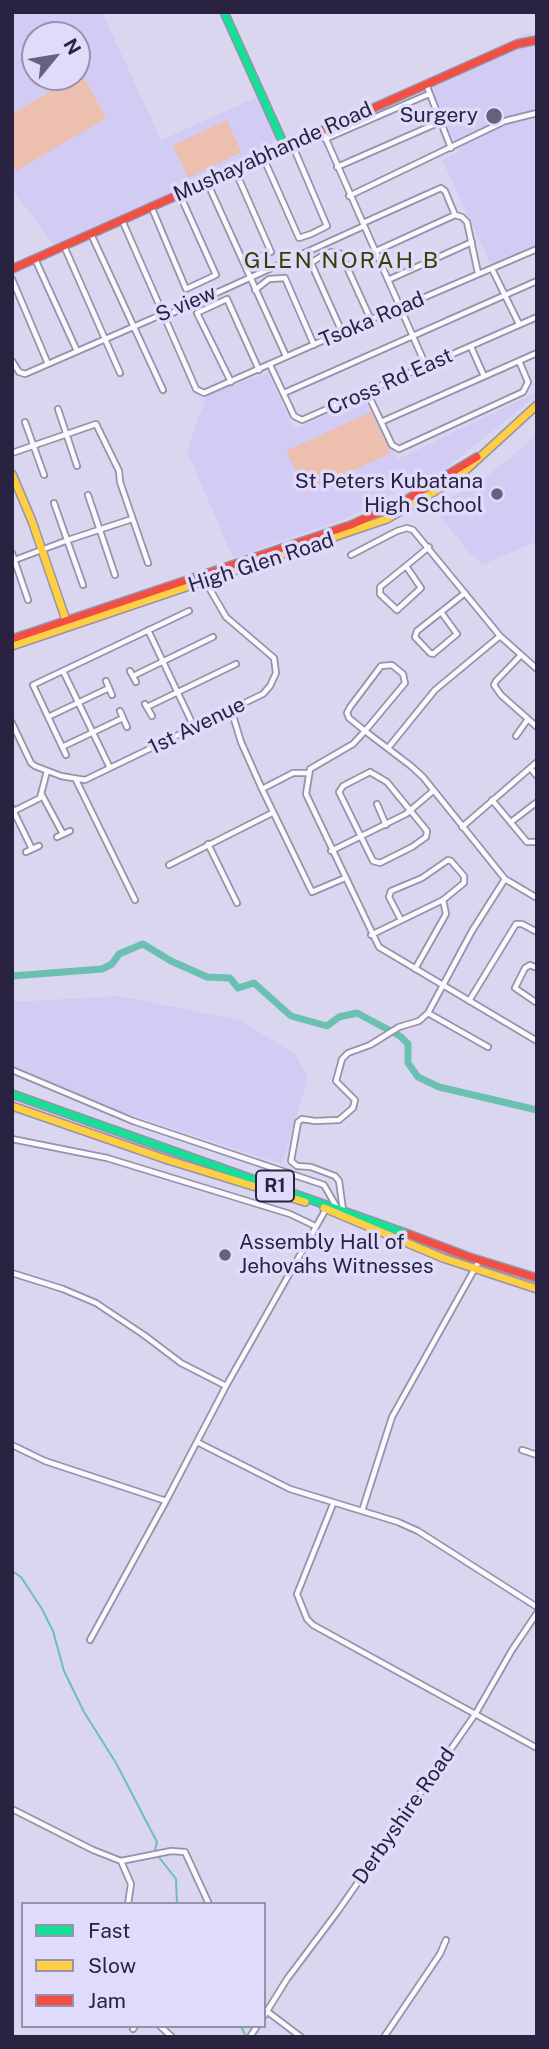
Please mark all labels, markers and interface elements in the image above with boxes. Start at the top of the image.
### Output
north arrow [21,21,91,91]
text: N [59,35,86,58]
street label: Mushayabhande Road [170,97,376,207]
place label: Surgery [399,103,478,129]
marker: Surgery [484,106,504,126]
district label: GLEN NORAH B [245,247,439,275]
street label: S view [152,280,220,328]
street label: Tsoka Road [316,287,428,353]
street label: Cross Rd East [323,343,457,421]
place label: St Peters Kubatana High School [295,469,483,519]
marker: St Peters Kubatana High School [489,486,505,502]
street label: High Glen Road [185,528,337,598]
street label: 1st Avenue [145,692,249,760]
road number: R1 [256,1170,294,1202]
place label: Assembly Hall of Jehovahs Witnesses [239,1230,434,1280]
marker: Assembly Hall of Jehovahs Witnesses [217,1247,233,1263]
street label: Derbyshire Road [348,1743,460,1889]
legend [21,1902,266,2028]
text: Fast [88,1918,130,1943]
text: Slow [88,1953,136,1978]
text: Jam [88,1988,126,2013]

